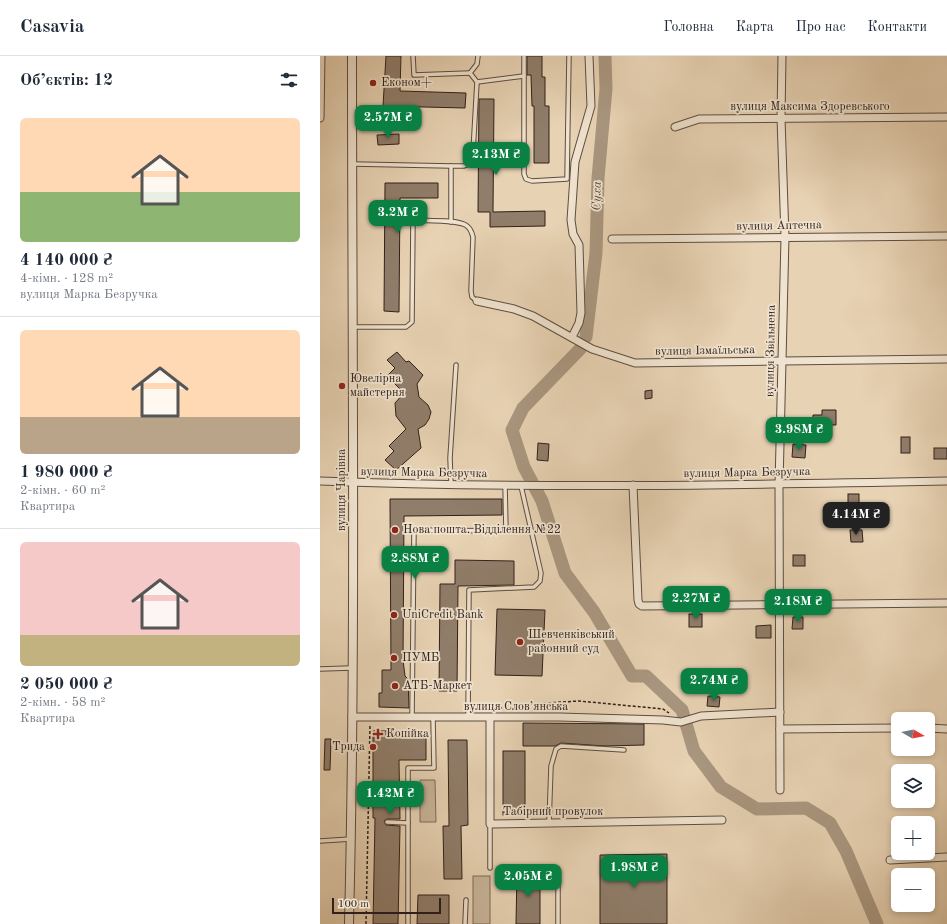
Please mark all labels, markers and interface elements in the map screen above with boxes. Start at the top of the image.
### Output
text: Casavia [20,18,84,37]
text: Головна [663,20,714,34]
text: Карта [736,20,774,34]
text: Про нас [796,20,846,34]
text: Контакти [868,20,927,34]
icon: filters [278,69,300,91]
text: Об’єктів: 12 [20,72,113,89]
place label: Економ+ [381,77,432,89]
marker: Економ+ [368,78,378,88]
street label: вулиця Максима Здоревського [730,101,890,113]
pin: 2.57M ₴ [351,105,425,139]
text: 2.57M ₴ [364,111,412,124]
pin: 2.13M ₴ [459,142,533,176]
icon: home [124,144,196,216]
text: 2.13M ₴ [472,148,520,161]
water label: Суха [590,181,604,211]
pin: 3.2M ₴ [365,200,431,234]
text: 3.2M ₴ [377,206,419,219]
street label: вулиця Аптечна [736,219,822,233]
text: 4 140 000 ₴ [20,252,113,269]
text: 4-кімн. · 128 m² [20,272,113,285]
text: вулиця Марка Безручка [20,288,158,301]
street label: вулиця Звільнена [763,305,778,397]
street label: вулиця Ізмаїльська [655,344,755,358]
icon: home [124,356,196,428]
place label: Ювелірна майстерня [350,372,405,399]
marker: Ювелірна майстерня [337,381,347,391]
pin: 3.98M ₴ [762,417,836,451]
text: 3.98M ₴ [775,423,823,436]
street label: вулиця Чарівна [335,449,348,531]
text: 1 980 000 ₴ [20,464,113,481]
street label: вулиця Марка Безручка [360,466,488,480]
street label: вулиця Марка Безручка [683,466,811,480]
text: 2-кімн. · 60 m² [20,484,106,497]
text: Квартира [20,500,75,513]
pin: 4.14M ₴ [819,502,893,536]
text: 4.14M ₴ [832,508,880,521]
place label: Нова пошта. Відділення №22 [403,523,561,536]
marker: Нова пошта. Відділення №22 [390,525,400,535]
pin: 2.88M ₴ [378,546,452,580]
text: 2.88M ₴ [391,552,439,565]
icon: home [124,568,196,640]
pin: 2.27M ₴ [659,586,733,620]
pin: 2.18M ₴ [761,589,835,623]
text: 2.27M ₴ [672,592,720,605]
text: 2.18M ₴ [774,595,822,608]
place label: UniCredit Bank [402,609,484,621]
marker: UniCredit Bank [389,610,399,620]
place label: Шевченківський районний суд [528,628,615,655]
marker: Шевченківський районний суд [515,637,525,647]
place label: ПУМБ [402,652,439,664]
marker: ПУМБ [389,653,399,663]
pin: 2.74M ₴ [677,668,751,702]
text: 2.74M ₴ [690,674,738,687]
text: 2 050 000 ₴ [20,676,113,693]
place label: АТБ-Маркет [403,680,472,692]
marker: АТБ-Маркет [390,681,400,691]
text: 2-кімн. · 58 m² [20,696,106,709]
street label: вулиця Слов’янська [464,701,568,713]
text: Квартира [20,712,75,725]
north arrow [891,712,935,756]
map controls [891,712,935,912]
place label: Копійка [386,727,429,740]
marker: Копійка [373,729,383,739]
place label: Трида [332,741,365,753]
marker: Трида [368,742,378,752]
button: layers [891,764,935,808]
pin: 1.42M ₴ [353,781,427,815]
text: 1.42M ₴ [366,787,414,800]
street label: Табірний провулок [503,805,603,818]
button: + [891,816,935,860]
pin: 1.98M ₴ [597,855,671,889]
text: 1.98M ₴ [610,861,658,874]
pin: 2.05M ₴ [491,864,565,898]
button: − [891,868,935,912]
text: 2.05M ₴ [504,870,552,883]
scale bar [332,896,441,915]
text: 100 m [338,899,369,910]

